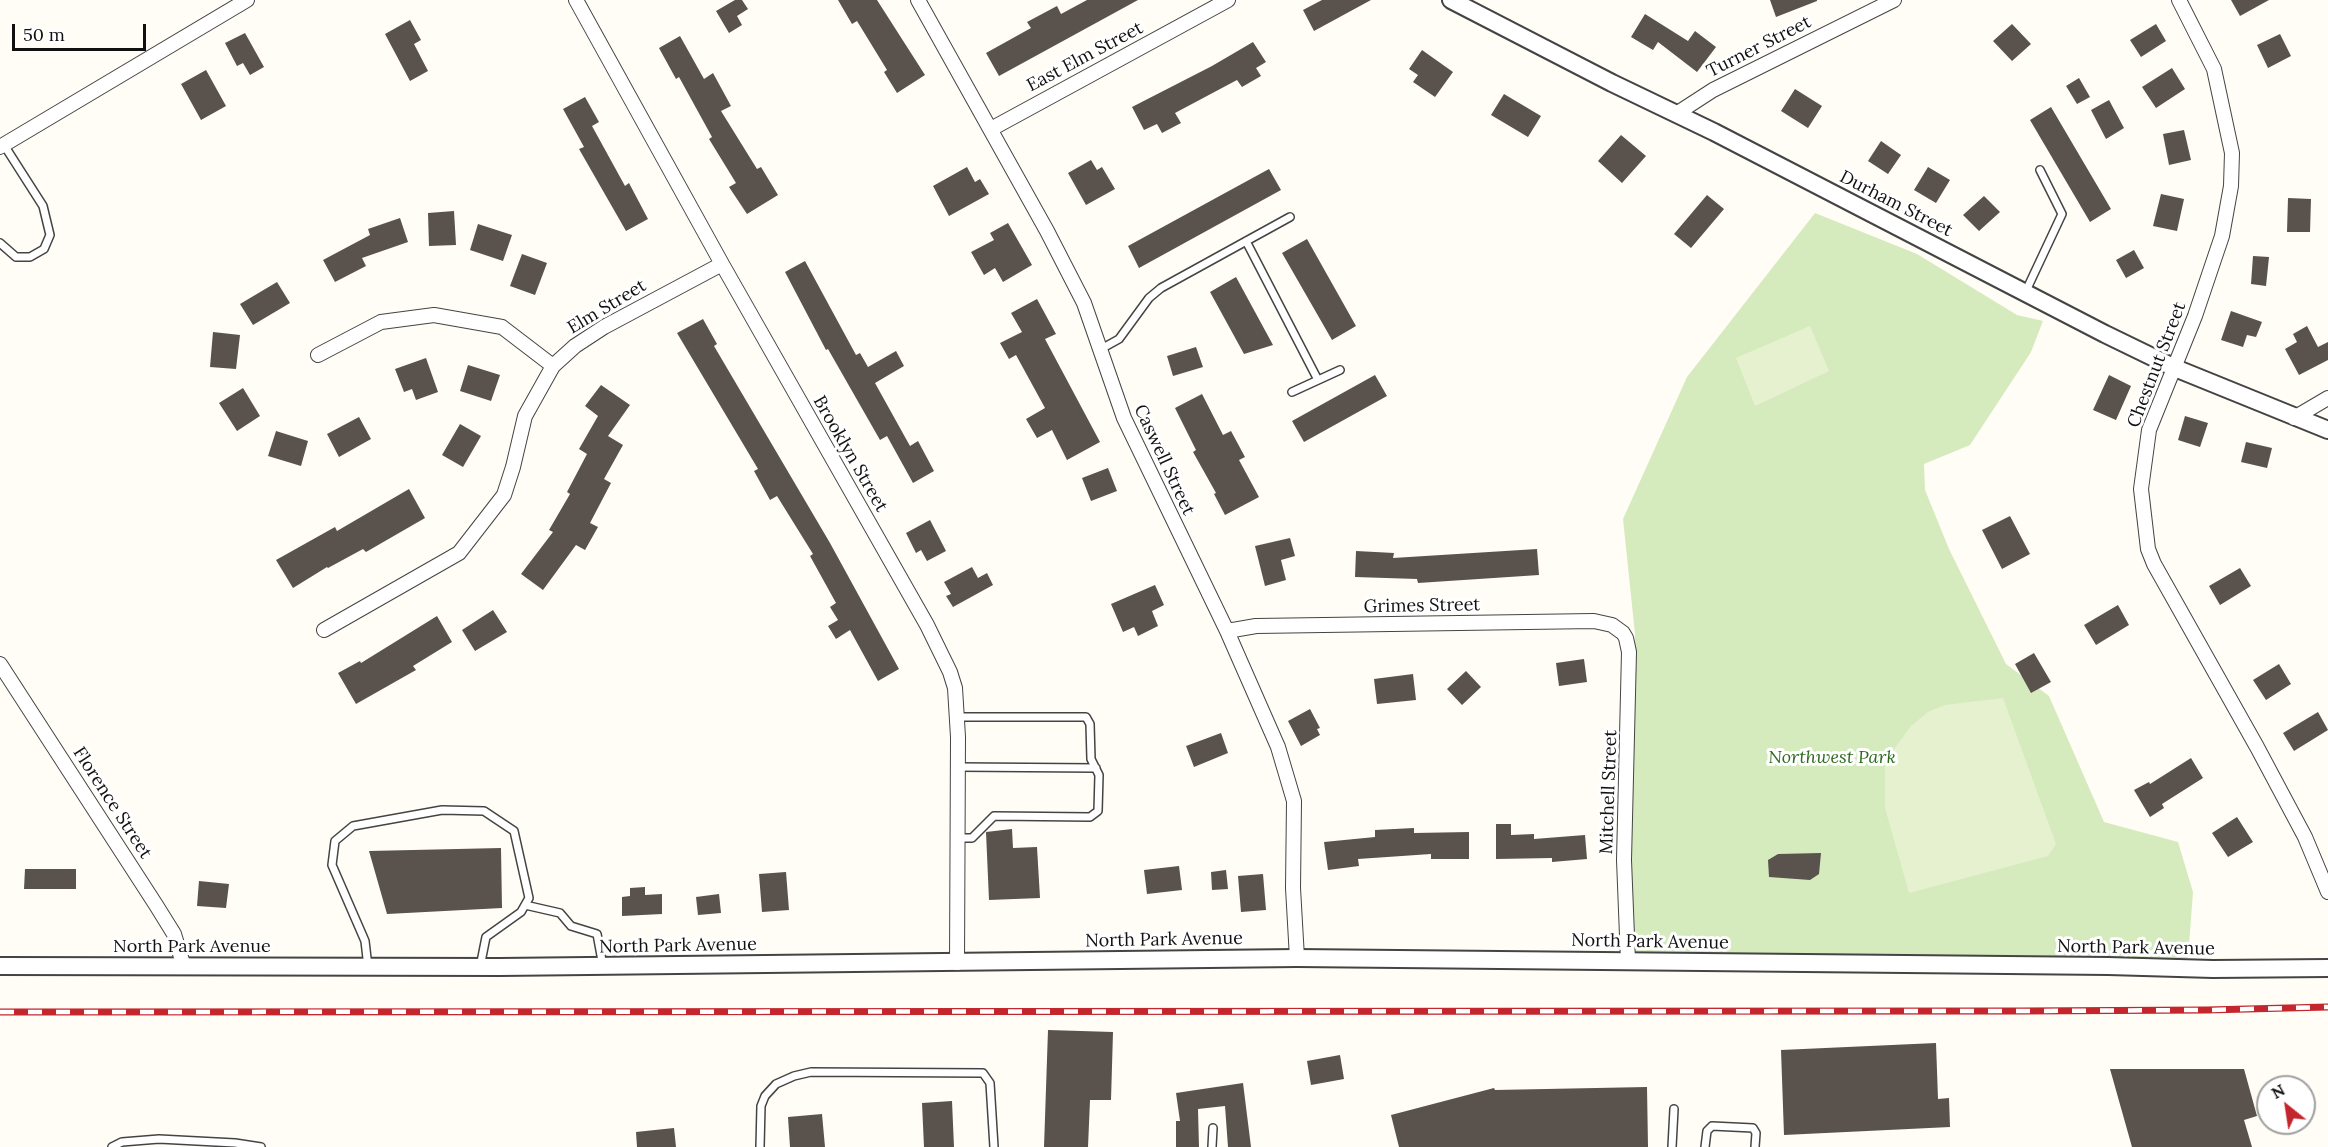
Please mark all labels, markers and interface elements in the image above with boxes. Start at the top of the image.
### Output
street label: Turner Street [1703,11,1815,83]
scale bar [15,12,148,50]
street label: East Elm Street [1023,17,1147,97]
text: 50 m [23,23,65,46]
street label: Durham Street [1836,166,1956,242]
street label: Elm Street [564,275,650,339]
street label: Chestnut Street [2123,299,2191,431]
street label: Brooklyn Street [808,392,892,516]
street label: Caswell Street [1129,401,1199,519]
street label: Grimes Street [1364,594,1480,618]
street label: Mitchell Street [1596,729,1622,855]
street label: Florence Street [68,743,156,863]
park label: Northwest Park [1768,747,1896,769]
street label: North Park Avenue [1085,928,1243,952]
street label: North Park Avenue [1571,930,1729,954]
street label: North Park Avenue [599,934,757,958]
street label: North Park Avenue [113,936,271,958]
street label: North Park Avenue [2057,936,2215,960]
north arrow [2256,1075,2316,1135]
text: N [2268,1079,2288,1103]

